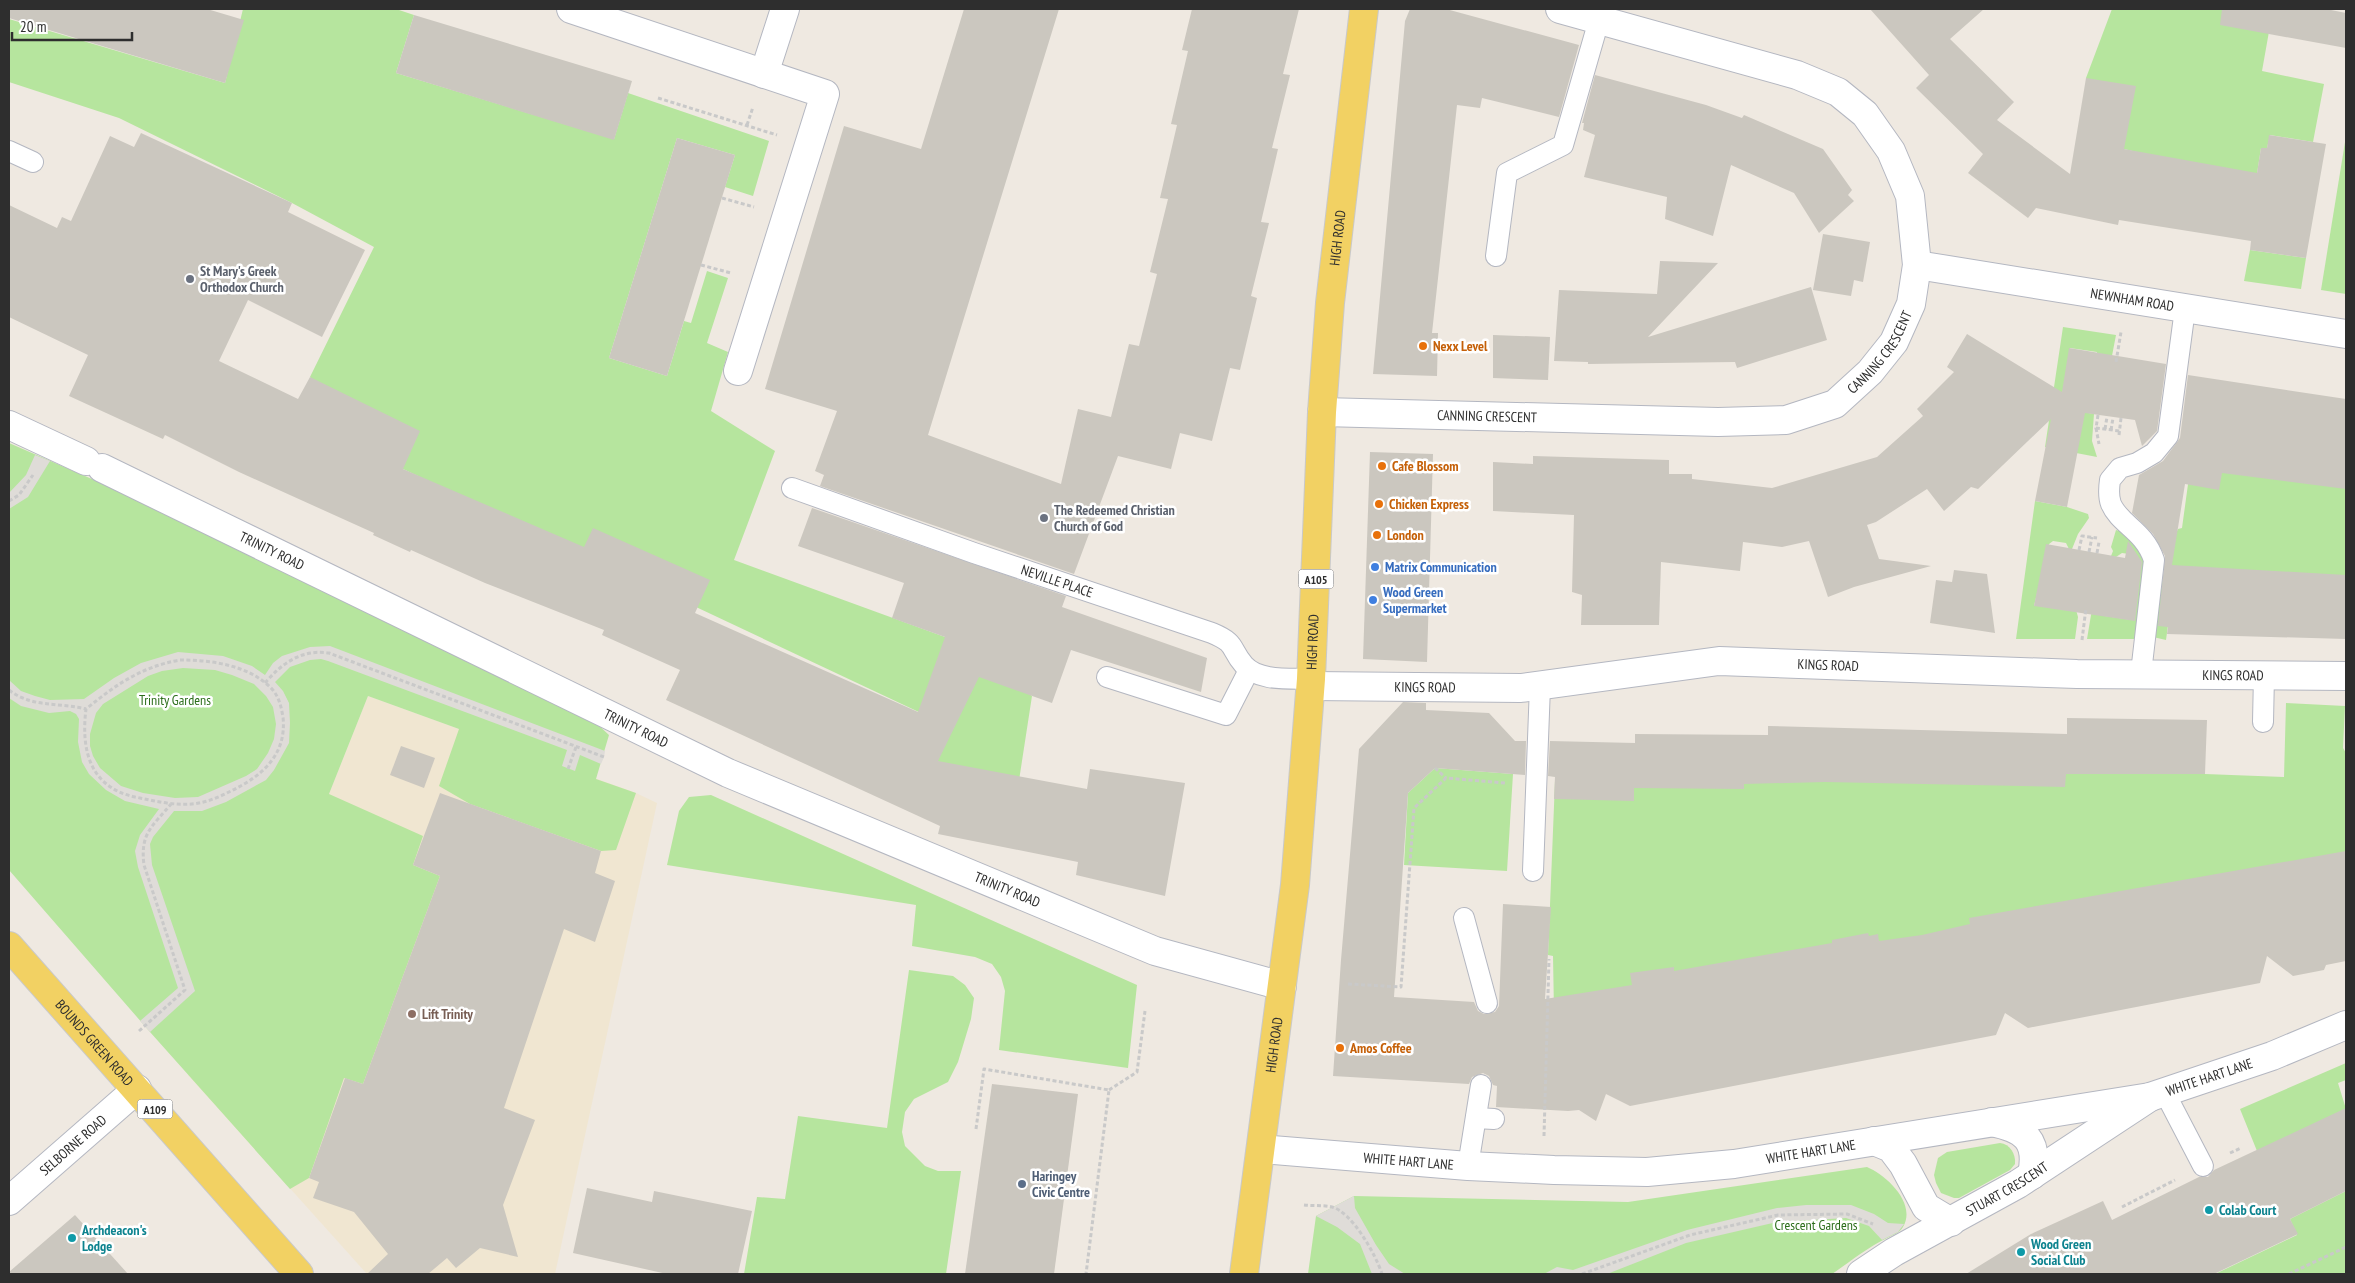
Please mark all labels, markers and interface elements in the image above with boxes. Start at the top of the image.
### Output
scale bar [12,10,132,42]
text: 20 m [20,17,46,36]
street label: HIGH ROAD [1325,209,1350,267]
place label: St Mary's Greek Orthodox Church [200,262,284,296]
marker: St Mary's Greek Orthodox Church [184,273,196,285]
street label: NEWNHAM ROAD [2089,284,2175,315]
street label: CANNING CRESCENT [1843,307,1916,398]
place label: Nexx Level [1433,337,1488,355]
marker: Nexx Level [1417,340,1429,352]
street label: CANNING CRESCENT [1437,406,1538,426]
place label: Cafe Blossom [1392,457,1458,475]
marker: Cafe Blossom [1376,460,1388,472]
place label: Chicken Express [1389,495,1469,513]
marker: Chicken Express [1373,498,1385,510]
place label: The Redeemed Christian Church of God [1054,501,1175,535]
marker: The Redeemed Christian Church of God [1038,512,1050,524]
place label: London [1387,526,1424,544]
street label: TRINITY ROAD [237,527,307,574]
marker: London [1371,529,1383,541]
place label: Matrix Communication [1385,558,1497,576]
street label: NEVILLE PLACE [1019,560,1096,601]
marker: Matrix Communication [1369,561,1381,573]
road number: A105 [1298,570,1334,588]
place label: Wood Green Supermarket [1382,583,1447,617]
marker: Wood Green Supermarket [1367,594,1379,606]
street label: HIGH ROAD [1302,614,1323,670]
street label: KINGS ROAD [1797,655,1859,675]
street label: KINGS ROAD [2202,666,2264,684]
street label: KINGS ROAD [1394,678,1456,696]
park label: Trinity Gardens [139,691,211,709]
street label: TRINITY ROAD [601,705,671,752]
street label: TRINITY ROAD [972,868,1043,911]
street label: BOUNDS GREEN ROAD [51,996,137,1090]
place label: Lift Trinity [422,1005,473,1023]
marker: Lift Trinity [406,1008,418,1020]
street label: HIGH ROAD [1261,1016,1287,1074]
place label: Amos Coffee [1349,1039,1412,1057]
marker: Amos Coffee [1334,1042,1346,1054]
street label: WHITE HART LANE [2163,1054,2255,1100]
road number: A109 [138,1100,172,1118]
street label: SELBORNE ROAD [36,1111,110,1179]
street label: WHITE HART LANE [1765,1136,1857,1168]
street label: WHITE HART LANE [1363,1148,1454,1174]
street label: STUART CRESCENT [1963,1157,2052,1220]
place label: Haringey Civic Centre [1032,1167,1090,1201]
marker: Haringey Civic Centre [1016,1178,1028,1190]
place label: Colab Court [2219,1201,2276,1219]
marker: Colab Court [2203,1204,2215,1216]
park label: Crescent Gardens [1774,1216,1858,1234]
place label: Archdeacon's Lodge [81,1221,147,1255]
marker: Archdeacon's Lodge [66,1232,78,1244]
place label: Wood Green Social Club [2030,1235,2091,1269]
marker: Wood Green Social Club [2015,1246,2027,1258]

